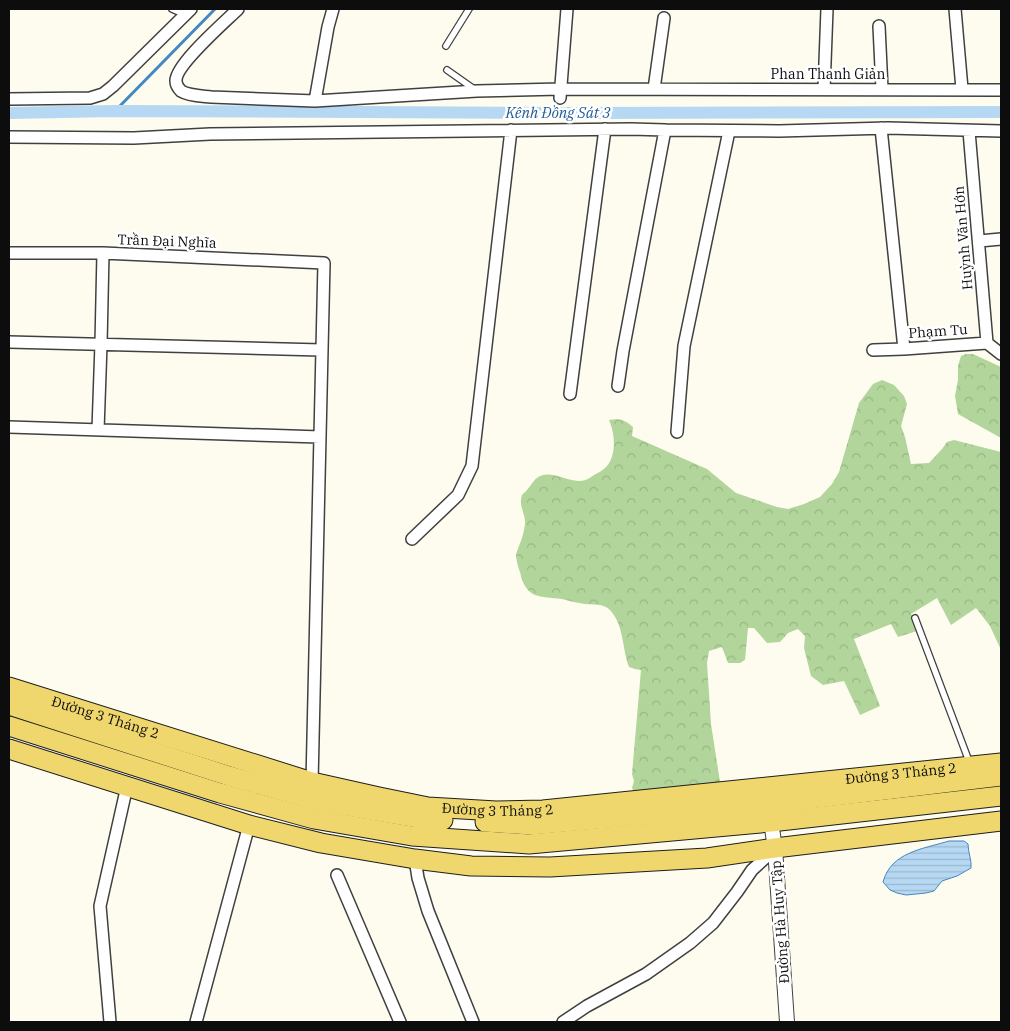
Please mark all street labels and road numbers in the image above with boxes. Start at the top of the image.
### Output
street label: Phan Thanh Giản [771,65,885,83]
street label: Huỳnh Văn Hớn [949,185,977,291]
street label: Trần Đại Nghĩa [117,230,217,252]
street label: Phạm Tu [908,320,969,342]
street label: Đường 3 Tháng 2 [49,692,161,743]
street label: Đường 3 Tháng 2 [844,759,957,788]
street label: Đường 3 Tháng 2 [441,799,554,820]
street label: Đường Hà Huy Tập [767,860,793,984]

